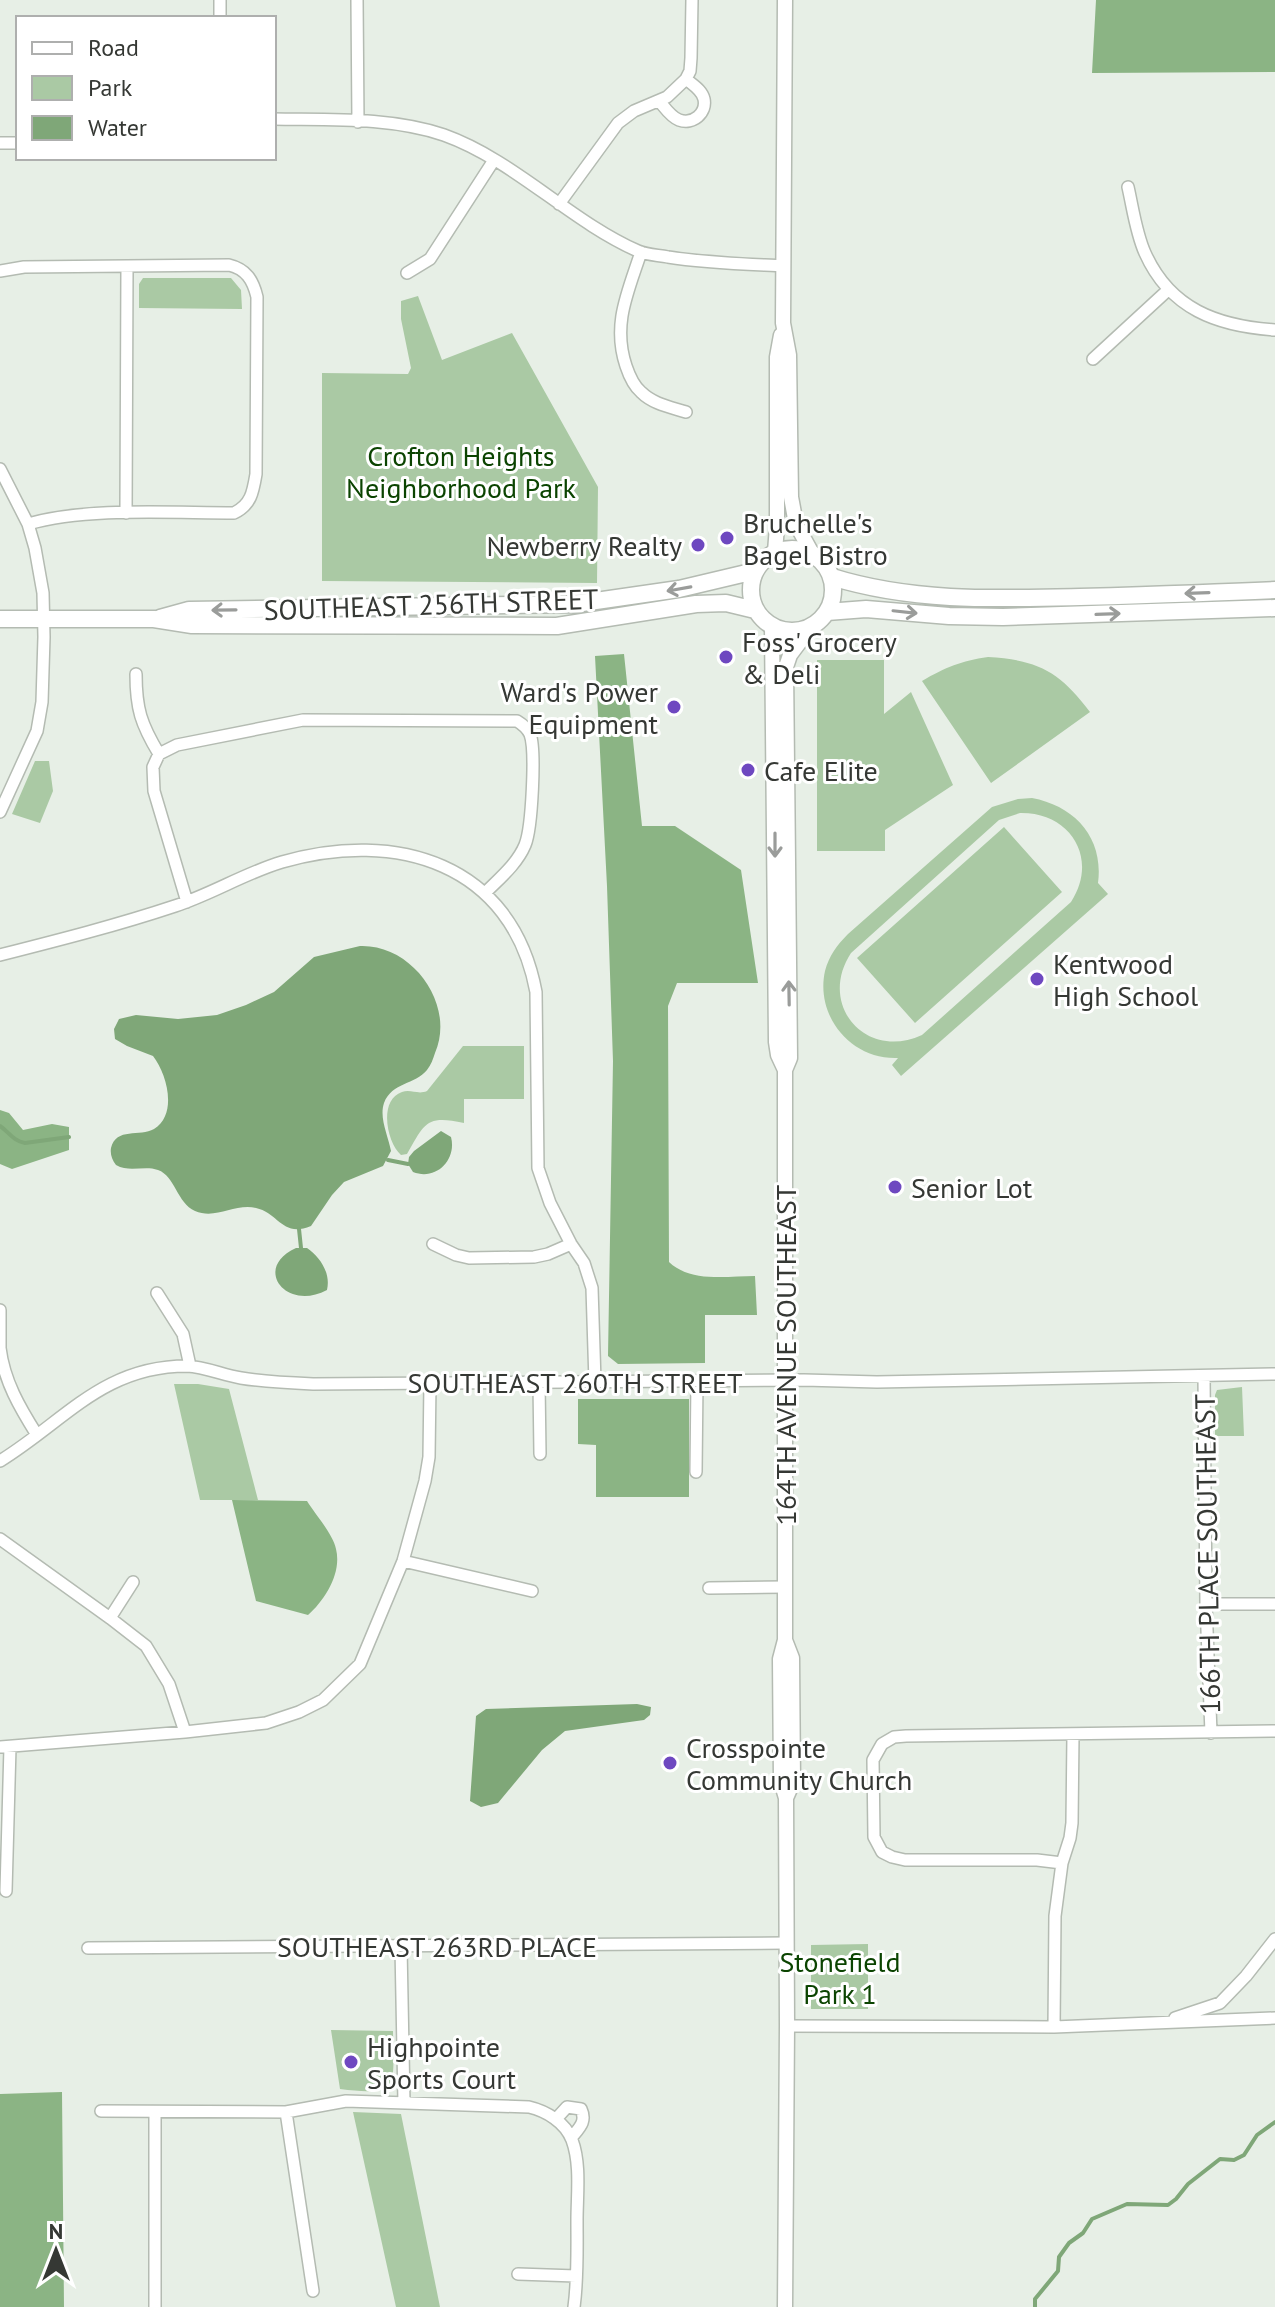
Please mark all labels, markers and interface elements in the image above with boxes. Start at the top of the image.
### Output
legend [16,16,276,160]
text: Road [88,32,139,63]
text: Park [88,72,133,103]
text: Water [88,112,147,143]
park label: Crofton Heights Neighborhood Park [346,437,577,506]
place label: Bruchelle's Bagel Bistro [743,504,888,573]
place label: Newberry Realty [487,527,682,564]
marker: Bruchelle's Bagel Bistro [718,529,736,547]
marker: Newberry Realty [689,536,707,554]
street label: SOUTHEAST 256TH STREET [263,580,600,628]
one-way arrow [666,582,692,597]
one-way arrow [1184,585,1211,600]
one-way arrow [211,602,238,617]
one-way arrow [891,605,918,620]
one-way arrow [1094,607,1121,622]
place label: Foss' Grocery & Deli [742,623,897,692]
marker: Foss' Grocery & Deli [717,648,735,666]
place label: Ward's Power Equipment [500,673,659,742]
marker: Ward's Power Equipment [665,698,683,716]
place label: Cafe Elite [764,752,878,789]
marker: Cafe Elite [739,761,757,779]
one-way arrow [767,831,783,858]
place label: Kentwood High School [1053,945,1198,1014]
marker: Kentwood High School [1028,970,1046,988]
one-way arrow [782,980,797,1007]
place label: Senior Lot [911,1169,1033,1206]
marker: Senior Lot [886,1178,904,1196]
street label: 164TH AVENUE SOUTHEAST [767,1184,804,1525]
street label: SOUTHEAST 260TH STREET [407,1364,743,1401]
street label: 166TH PLACE SOUTHEAST [1186,1393,1228,1715]
place label: Crosspointe Community Church [686,1729,912,1798]
marker: Crosspointe Community Church [661,1754,679,1772]
street label: SOUTHEAST 263RD PLACE [277,1928,597,1965]
park label: Stonefield Park 1 [779,1943,901,2012]
place label: Highpointe Sports Court [367,2028,517,2097]
marker: Highpointe Sports Court [342,2053,360,2071]
north arrow [16,2211,96,2291]
text: N [49,2217,63,2245]

